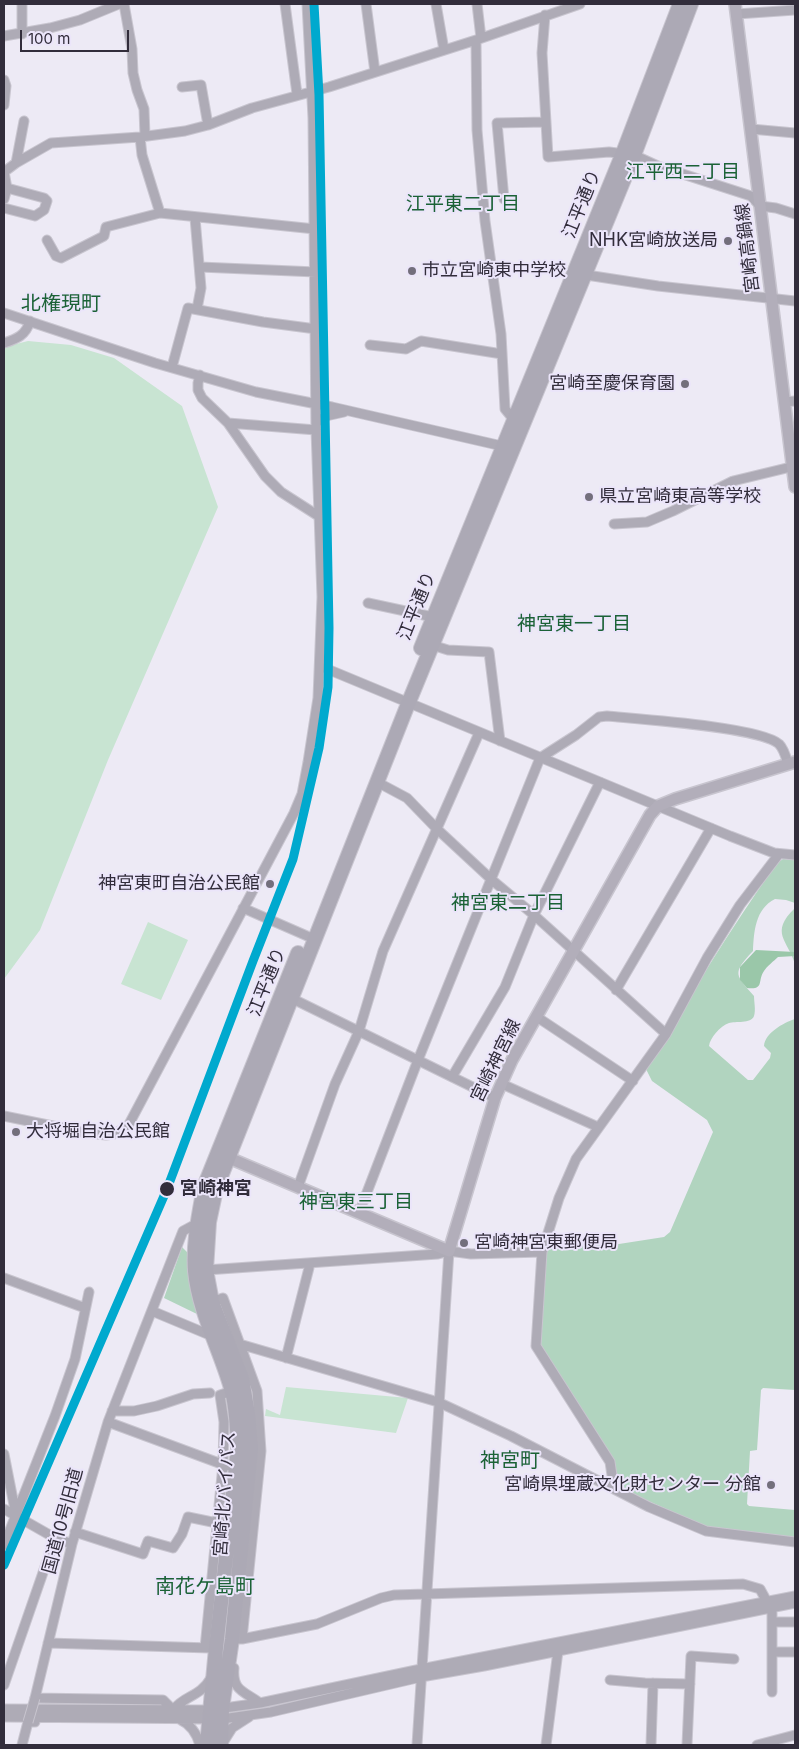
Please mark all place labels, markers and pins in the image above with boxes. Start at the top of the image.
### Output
place label: NHK宮崎放送局 [589,230,718,252]
marker: NHK宮崎放送局 [722,235,734,247]
place label: 市立宮崎東中学校 [422,260,566,282]
marker: 市立宮崎東中学校 [406,265,418,277]
place label: 宮崎至慶保育園 [549,373,675,395]
marker: 宮崎至慶保育園 [679,378,691,390]
place label: 県立宮崎東高等学校 [599,486,761,508]
marker: 県立宮崎東高等学校 [583,491,595,503]
place label: 神宮東町自治公民館 [98,873,260,895]
marker: 神宮東町自治公民館 [264,878,276,890]
place label: 大将堀自治公民館 [26,1121,170,1143]
marker: 大将堀自治公民館 [10,1126,22,1138]
place label: 宮崎神宮 [180,1178,252,1200]
marker: 宮崎神宮 [158,1180,176,1198]
place label: 宮崎神宮東郵便局 [474,1232,618,1254]
marker: 宮崎神宮東郵便局 [458,1237,470,1249]
place label: 宮崎県埋蔵文化財センター 分館 [504,1474,761,1496]
marker: 宮崎県埋蔵文化財センター 分館 [765,1479,777,1491]

